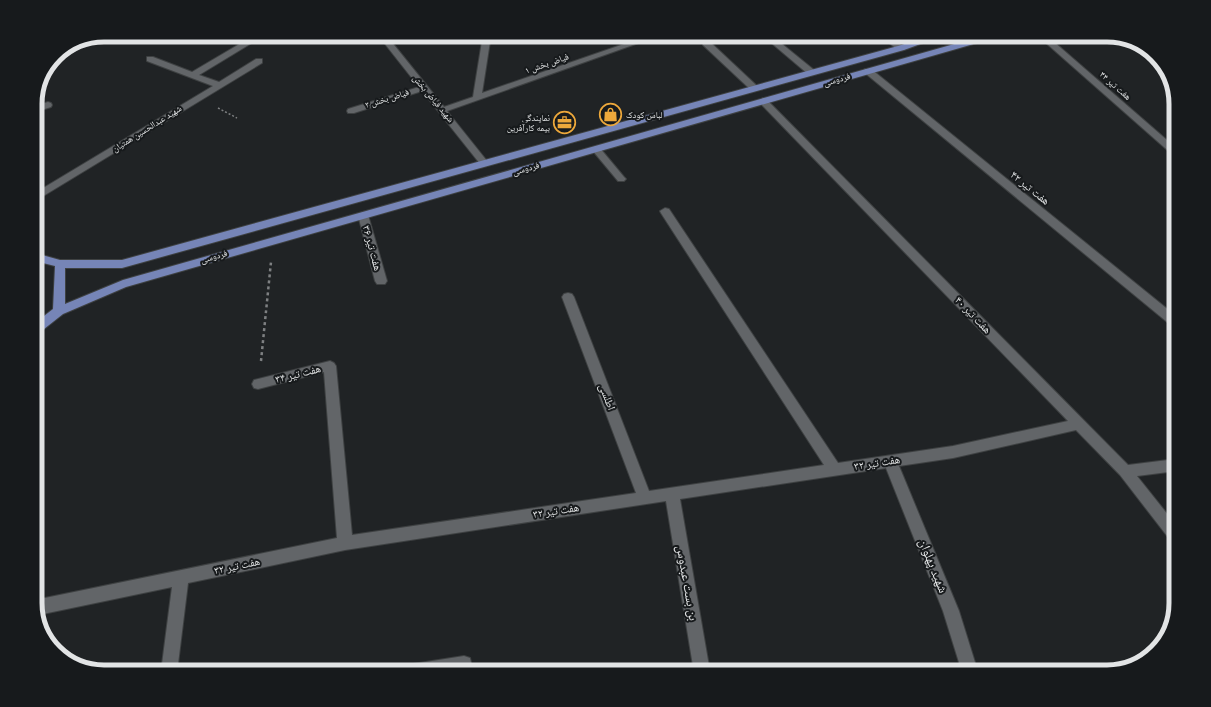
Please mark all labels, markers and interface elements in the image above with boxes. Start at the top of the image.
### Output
street label: فیاض بخش ۱ [524,51,571,77]
street label: هفت تیر ۴۴ [1097,69,1133,103]
street label: فردوسی [822,71,852,89]
street label: شهید فیاض بخش [410,73,456,125]
street label: فیاض بخش ۲ [364,87,411,111]
shop icon: لباس کودک [598,102,624,128]
street label: شهید عبدالحسین همتیان [110,103,184,155]
office icon: نمایندگی بیمه کارآفرین [552,110,578,136]
place label: لباس کودک [626,110,663,121]
place label: نمایندگی بیمه کارآفرین [507,113,551,134]
street label: فردوسی [511,160,541,178]
street label: هفت تیر ۴۲ [1008,168,1053,208]
street label: هفت تیر ۳۶ [360,224,384,273]
street label: فردوسی [199,248,229,266]
street label: هفت تیر ۴۰ [952,294,994,337]
street label: هفت تیر ۳۴ [274,362,323,386]
street label: اطلسی [596,382,618,412]
street label: هفت تیر ۳۲ [853,453,901,473]
street label: هفت تیر ۳۲ [532,501,580,521]
street label: شهید پهلوان [915,537,951,596]
street label: بن بست عبدوس [672,544,702,622]
street label: هفت تیر ۳۲ [213,555,262,577]

